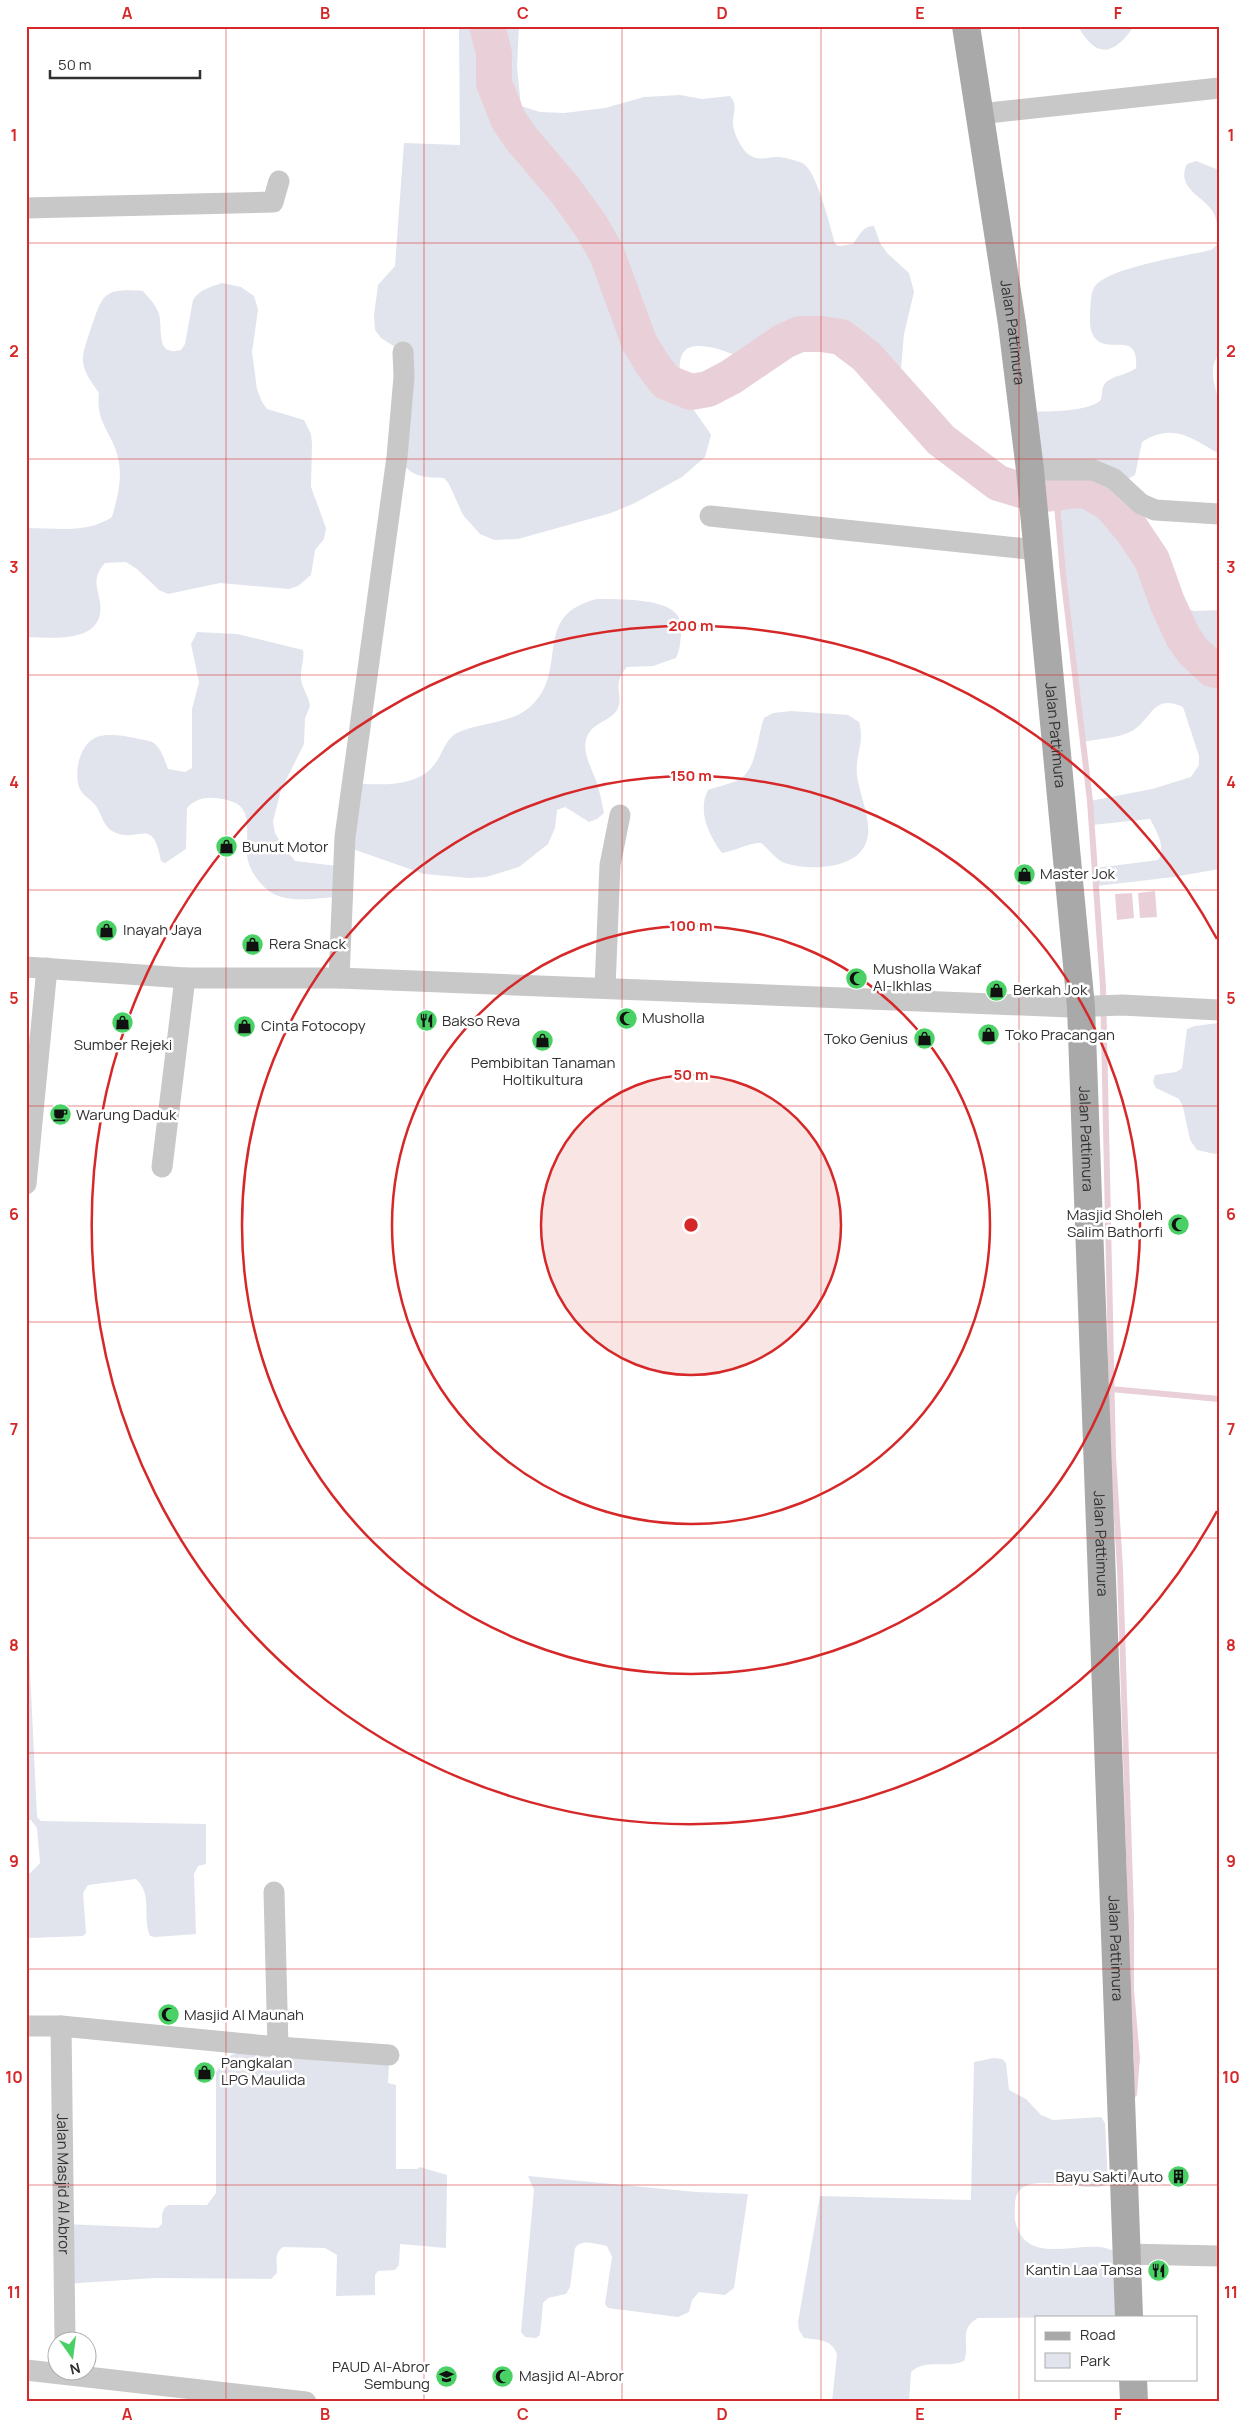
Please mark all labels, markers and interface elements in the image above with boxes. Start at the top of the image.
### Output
text: A [122,2,133,24]
text: B [320,2,330,24]
text: C [517,2,529,24]
text: D [716,2,728,24]
text: E [915,2,925,24]
text: F [1114,2,1123,24]
scale bar [50,48,200,80]
text: 50 m [58,54,92,75]
text: 1 [10,124,18,146]
text: 1 [1227,124,1235,146]
street label: Jalan Pattimura [995,278,1030,386]
text: 2 [9,340,19,362]
text: 2 [1226,340,1236,362]
text: 3 [9,556,19,578]
text: 3 [1226,556,1236,578]
text: 200 m [668,615,714,636]
street label: Jalan Pattimura [1040,681,1071,789]
text: 150 m [670,765,712,786]
text: 4 [9,771,19,793]
text: 4 [1226,771,1236,793]
shop icon: Bunut Motor [214,835,238,859]
place label: Bunut Motor [242,836,329,857]
shop icon: Master Jok [1012,862,1036,886]
place label: Master Jok [1040,863,1116,884]
text: 100 m [670,915,712,936]
shop icon: Inayah Jaya [95,918,119,942]
place label: Inayah Jaya [123,919,202,940]
shop icon: Rera Snack [241,932,265,956]
place label: Rera Snack [269,933,346,954]
place label: Musholla Wakaf Al-Ikhlas [873,958,982,996]
mosque icon: Musholla Wakaf Al-Ikhlas [845,966,869,990]
shop icon: Berkah Jok [985,978,1009,1002]
place label: Berkah Jok [1013,979,1088,1000]
text: 5 [9,987,19,1009]
text: 5 [1226,987,1236,1009]
mosque icon: Musholla [614,1006,638,1030]
place label: Musholla [642,1007,705,1028]
restaurant icon: Bakso Reva [414,1009,438,1033]
shop icon: Sumber Rejeki [111,1010,135,1034]
place label: Bakso Reva [442,1010,520,1031]
shop icon: Cinta Fotocopy [233,1014,257,1038]
place label: Cinta Fotocopy [261,1015,366,1036]
shop icon: Toko Pracangan [977,1023,1001,1047]
place label: Toko Pracangan [1005,1024,1115,1045]
shop icon: Toko Genius [912,1027,936,1051]
shop icon: Pembibitan Tanaman Holtikultura [531,1028,555,1052]
place label: Toko Genius [824,1028,908,1049]
place label: Sumber Rejeki [74,1034,172,1055]
place label: Pembibitan Tanaman Holtikultura [471,1052,615,1090]
text: 50 m [673,1064,709,1085]
street label: Jalan Pattimura [1074,1086,1099,1192]
cafe icon: Warung Daduk [48,1103,72,1127]
place label: Warung Daduk [76,1104,177,1125]
text: 6 [9,1203,19,1225]
text: 6 [1226,1203,1236,1225]
place label: Masjid Sholeh Salim Bathorfi [1067,1204,1163,1242]
mosque icon: Masjid Sholeh Salim Bathorfi [1167,1212,1191,1236]
centre of rings [682,1216,700,1234]
text: 7 [10,1418,18,1440]
text: 7 [1227,1418,1235,1440]
street label: Jalan Pattimura [1089,1490,1114,1597]
text: 8 [9,1634,19,1656]
text: 8 [1226,1634,1236,1656]
text: 9 [9,1850,19,1872]
text: 9 [1226,1850,1236,1872]
street label: Jalan Pattimura [1104,1895,1128,2002]
mosque icon: Masjid Al Maunah [156,2003,180,2027]
place label: Masjid Al Maunah [184,2004,304,2025]
place label: Pangkalan LPG Maulida [221,2052,305,2090]
shop icon: Pangkalan LPG Maulida [193,2060,217,2084]
text: 10 [5,2066,23,2088]
text: 10 [1222,2066,1240,2088]
street label: Jalan Masjid Al Abror [52,2113,75,2255]
building icon: Bayu Sakti Auto [1167,2165,1191,2189]
place label: Bayu Sakti Auto [1056,2166,1163,2187]
restaurant icon: Kantin Laa Tansa [1146,2258,1170,2282]
place label: Kantin Laa Tansa [1026,2259,1142,2280]
text: 11 [7,2281,21,2303]
text: 11 [1224,2281,1238,2303]
legend [1035,2316,1198,2380]
text: Road [1080,2324,1116,2345]
north arrow [48,2330,98,2380]
text: Park [1080,2350,1110,2371]
place label: PAUD Al-Abror Sembung [332,2356,431,2394]
text: N [68,2359,82,2380]
school or university icon: PAUD Al-Abror Sembung [434,2364,458,2388]
mosque icon: Masjid Al-Abror [491,2364,515,2388]
place label: Masjid Al-Abror [519,2365,624,2386]
text: A [122,2403,133,2425]
text: B [320,2403,330,2425]
text: C [517,2403,529,2425]
text: D [716,2403,728,2425]
text: E [915,2403,925,2425]
text: F [1114,2403,1123,2425]

